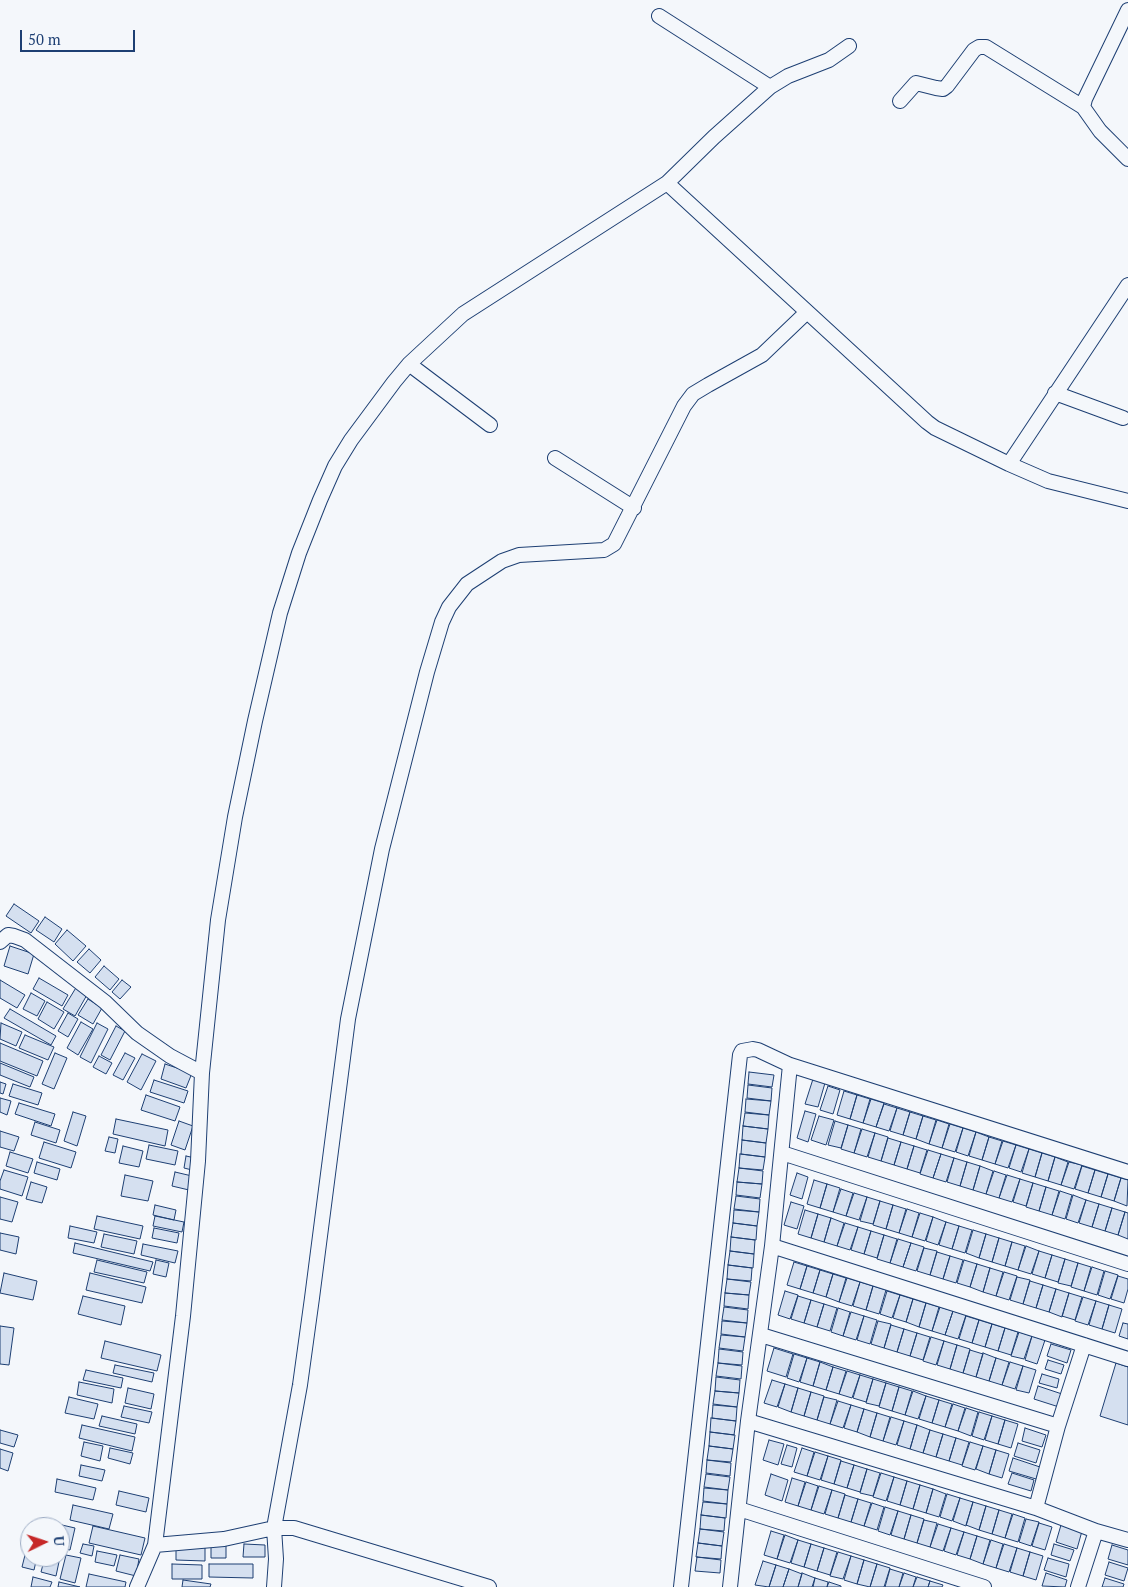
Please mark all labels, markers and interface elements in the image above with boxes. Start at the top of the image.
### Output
scale bar [22,20,138,52]
text: 50 m [28,29,61,49]
north arrow [20,1517,70,1567]
text: U [50,1535,69,1547]

